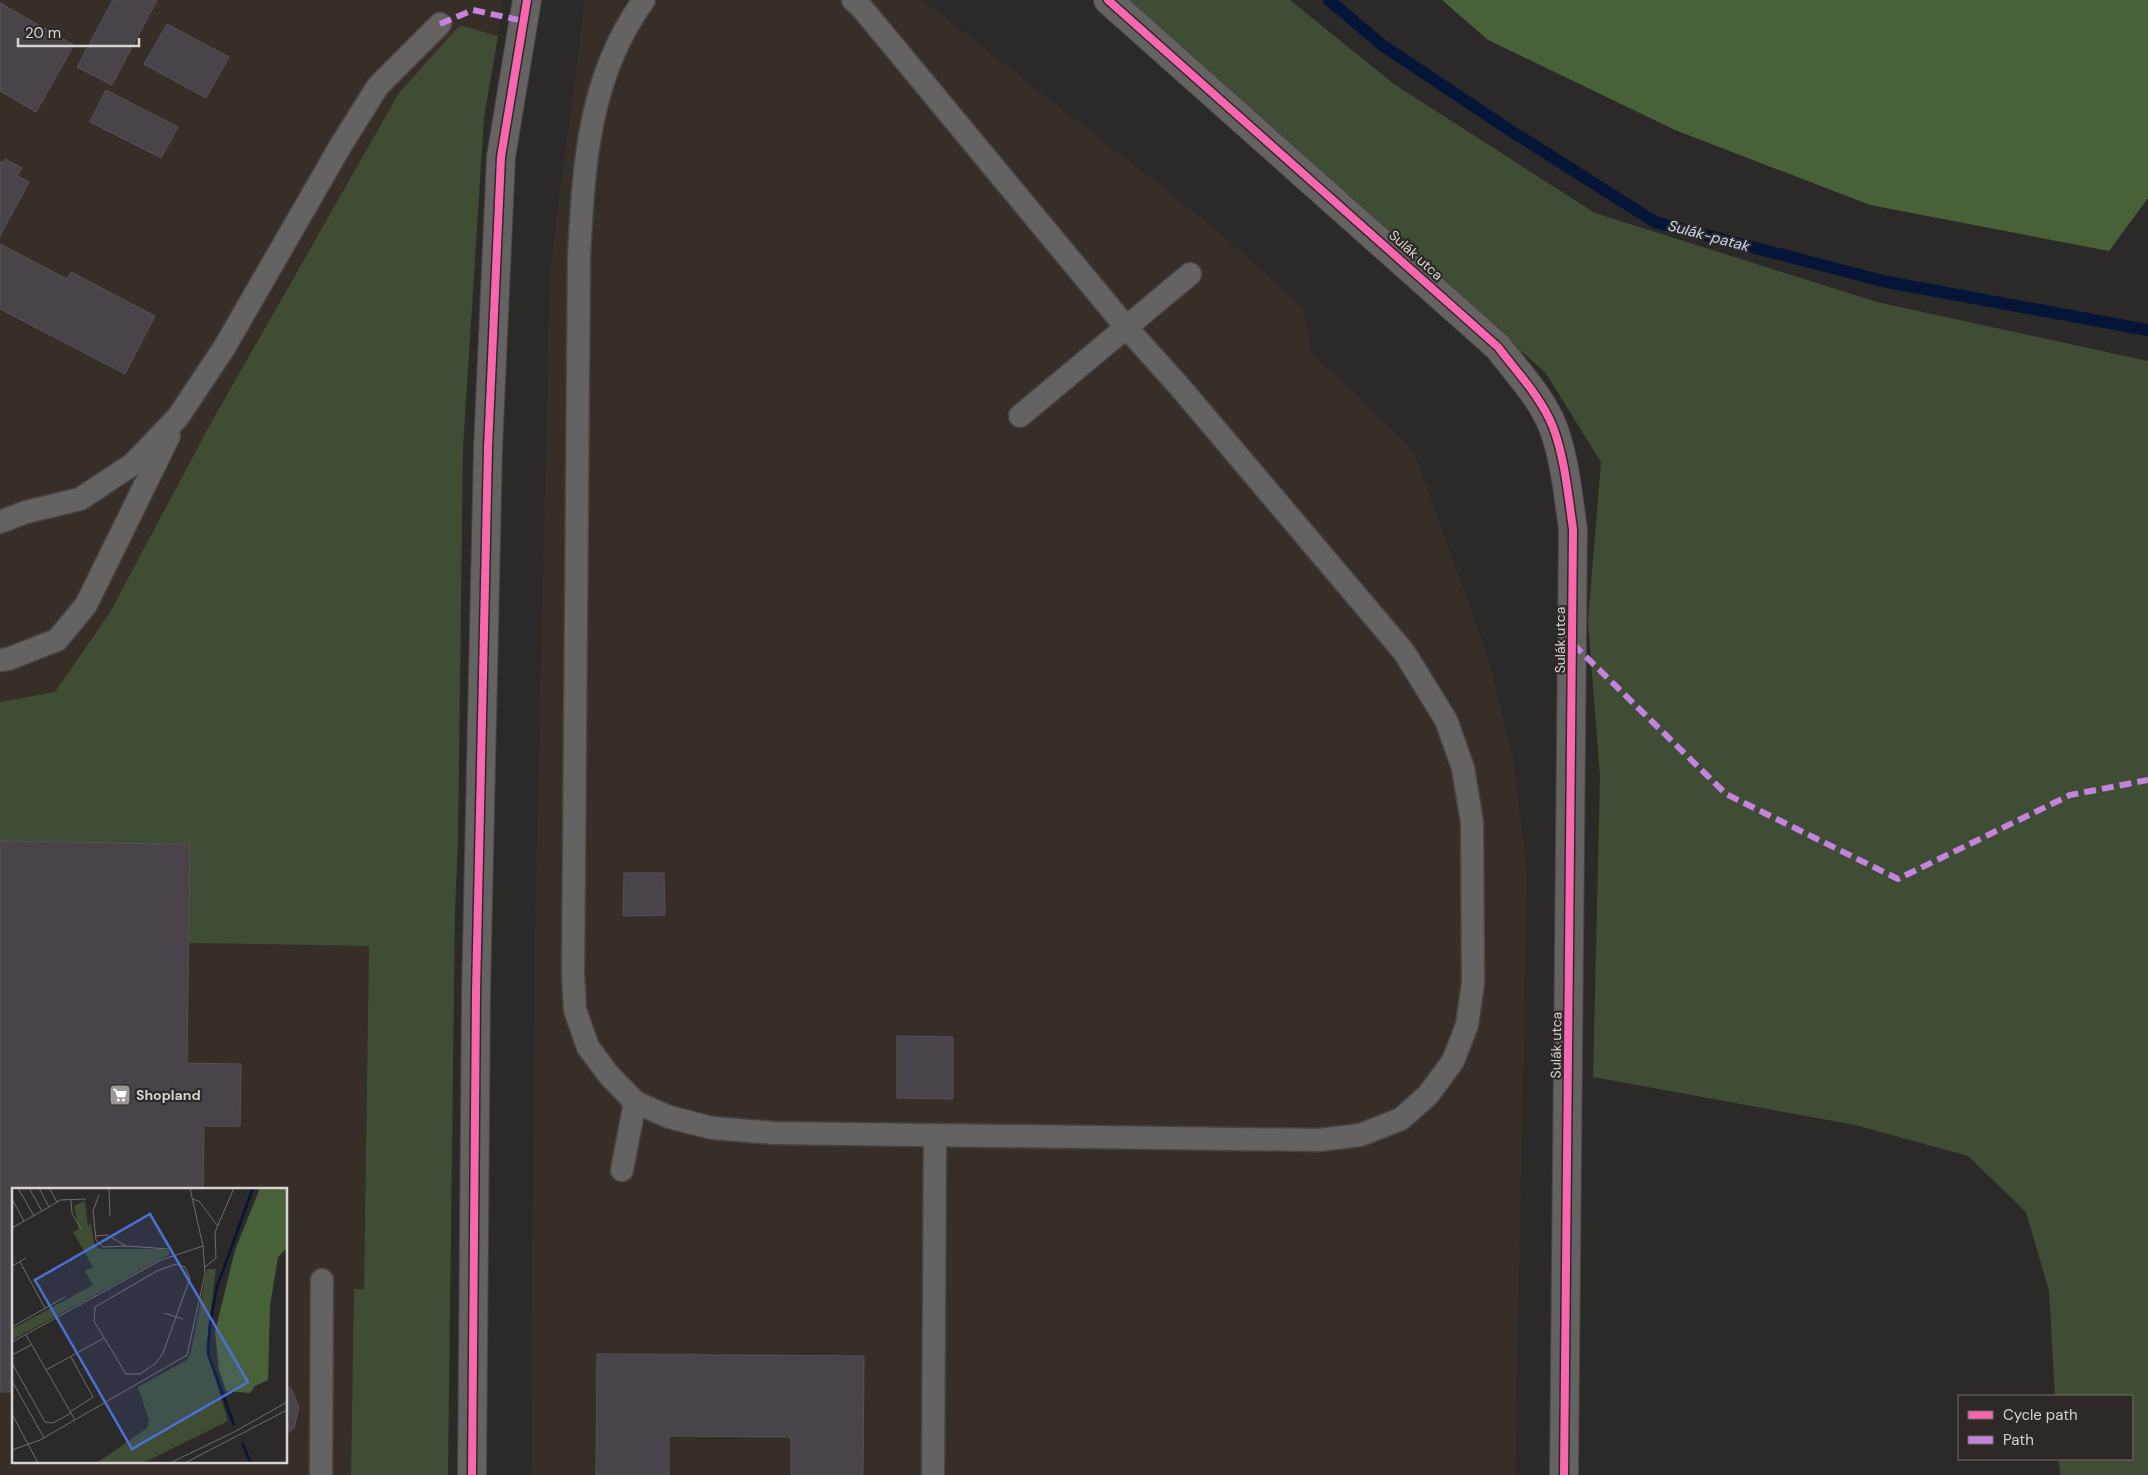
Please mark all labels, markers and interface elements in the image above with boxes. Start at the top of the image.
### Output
scale bar [18,15,139,47]
text: 20 m [25,23,61,43]
water label: Sulák-patak [1666,215,1752,257]
street label: Sulák utca [1385,226,1447,284]
street label: Sulák utca [1551,607,1569,673]
street label: Sulák utca [1546,1012,1566,1078]
supermarket icon: Shopland [108,1083,132,1107]
place label: Shopland [136,1086,201,1104]
inset map [12,1188,288,1462]
legend [1958,1395,2133,1460]
text: Cycle path [2003,1405,2078,1425]
text: Path [2003,1430,2034,1450]

